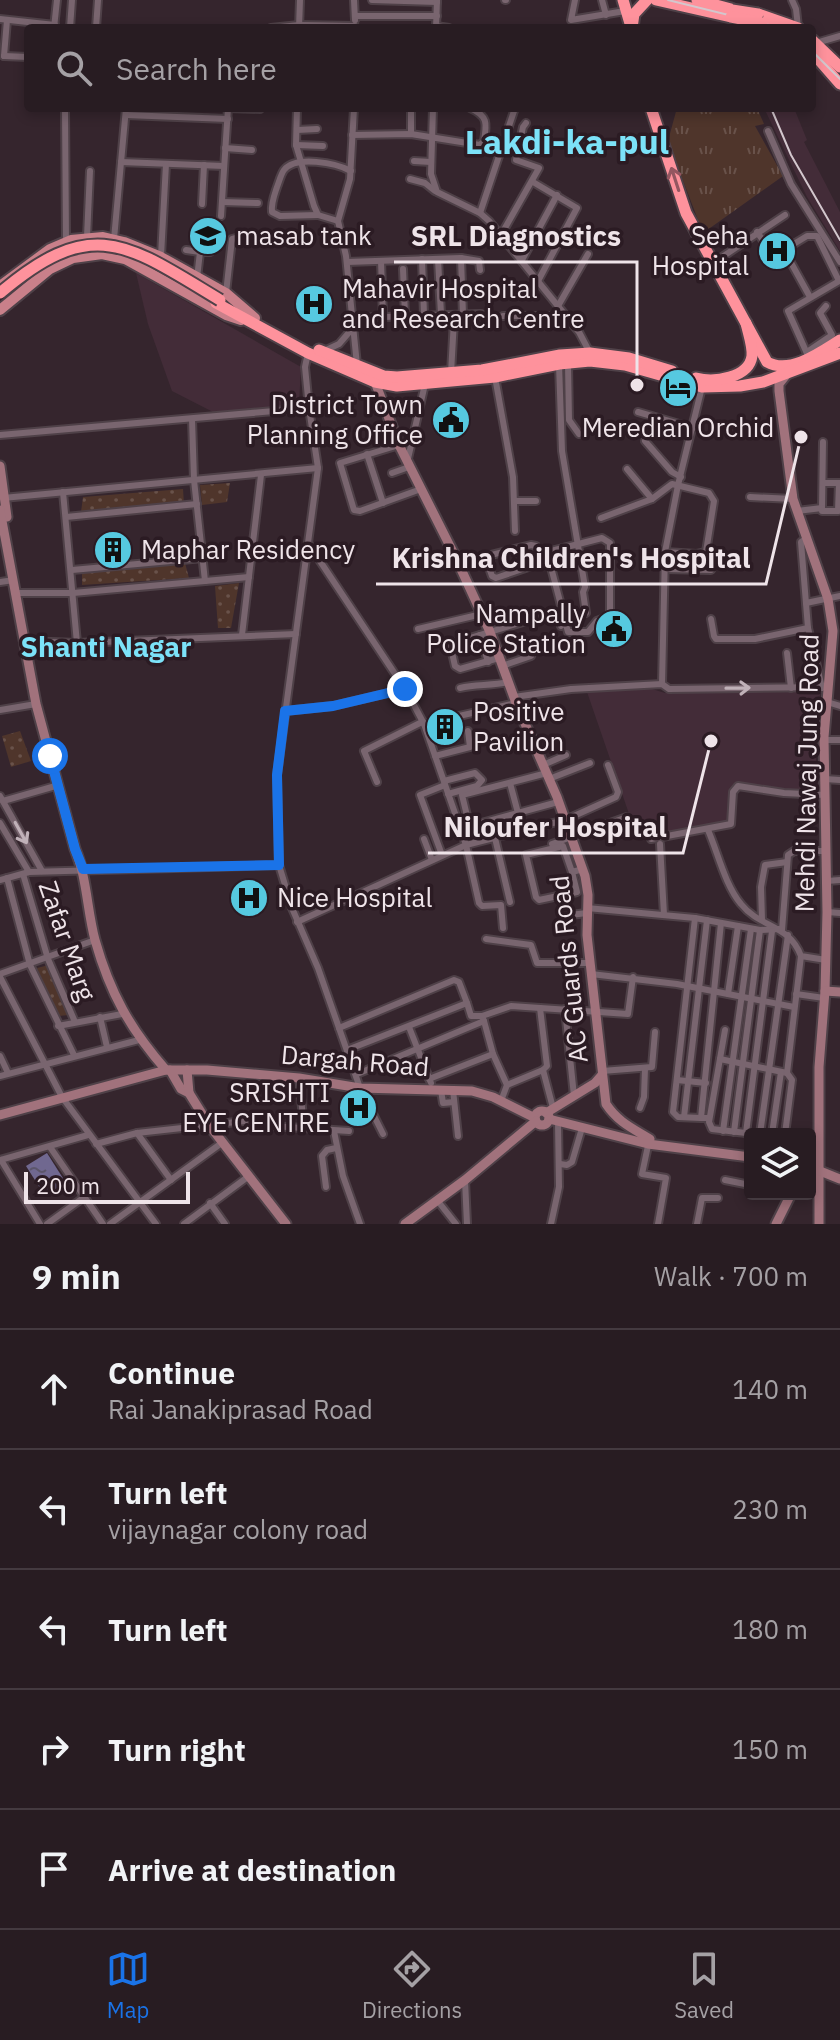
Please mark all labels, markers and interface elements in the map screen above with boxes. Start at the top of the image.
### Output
search box [24,24,816,112]
icon: search [52,46,96,90]
text: Search here [116,49,277,88]
district label: Lakdi-ka-pul [465,119,669,163]
one-way arrow [666,166,681,191]
callout: SRL Diagnostics [394,210,637,262]
school or university icon: masab tank [187,215,229,257]
text: SRL Diagnostics [411,217,621,254]
place label: masab tank [236,218,372,252]
place label: Seha Hospital [652,218,749,282]
hospital icon: Seha Hospital [756,230,798,272]
place label: Mahavir Hospital and Research Centre [342,271,585,335]
hospital icon: Mahavir Hospital and Research Centre [293,283,335,325]
hotel icon: Meredian Orchid [657,367,699,409]
place label: District Town Planning Office [247,387,423,451]
public building icon: District Town Planning Office [430,399,472,441]
place label: Meredian Orchid [582,410,774,444]
building icon: Maphar Residency [92,529,134,571]
place label: Maphar Residency [141,532,355,566]
callout: Krishna Children's Hospital [376,532,766,584]
text: Krishna Children's Hospital [392,539,750,576]
place label: Nampally Police Station [426,596,586,660]
public building icon: Nampally Police Station [593,608,635,650]
district label: Shanti Nagar [21,628,191,665]
street label: Mehdi Nawaj Jung Road [787,633,825,913]
route end [387,671,423,707]
one-way arrow [724,680,751,696]
place label: Positive Pavilion [473,694,564,758]
building icon: Positive Pavilion [424,706,466,748]
route start [32,738,68,774]
callout: Niloufer Hospital [428,801,683,853]
text: Niloufer Hospital [443,808,667,845]
one-way arrow [14,821,29,845]
street label: AC Guards Road [541,874,595,1065]
street label: Zafar Marg [32,876,104,1005]
hospital icon: Nice Hospital [228,877,270,919]
place label: Nice Hospital [277,880,432,914]
street label: Dargah Road [280,1037,431,1083]
place label: SRISHTI EYE CENTRE [182,1075,330,1139]
hospital icon: SRISHTI EYE CENTRE [337,1087,379,1129]
map controls [744,1128,816,1200]
button: layers [744,1128,816,1200]
scale bar [24,1168,190,1204]
text: 200 m [36,1171,100,1200]
text: 9 min [32,1254,121,1298]
text: Walk · 700 m [654,1259,808,1293]
text: Continue [108,1353,235,1392]
icon: ahead [32,1367,76,1411]
text: 140 m [732,1372,808,1406]
text: Rai Janakiprasad Road [108,1392,373,1426]
text: Turn left [108,1473,227,1512]
icon: left [32,1487,76,1531]
text: 230 m [732,1492,808,1526]
text: vijaynagar colony road [108,1512,368,1546]
icon: left [32,1607,76,1651]
text: Turn left [108,1610,227,1649]
text: 180 m [732,1612,808,1646]
icon: right [32,1727,76,1771]
text: Turn right [108,1730,246,1769]
text: 150 m [732,1732,808,1766]
icon: arrive [32,1847,76,1891]
text: Arrive at destination [108,1850,396,1889]
tab: Map [106,1947,150,2024]
tab: Directions [362,1947,462,2024]
tab: Saved [674,1947,734,2024]

